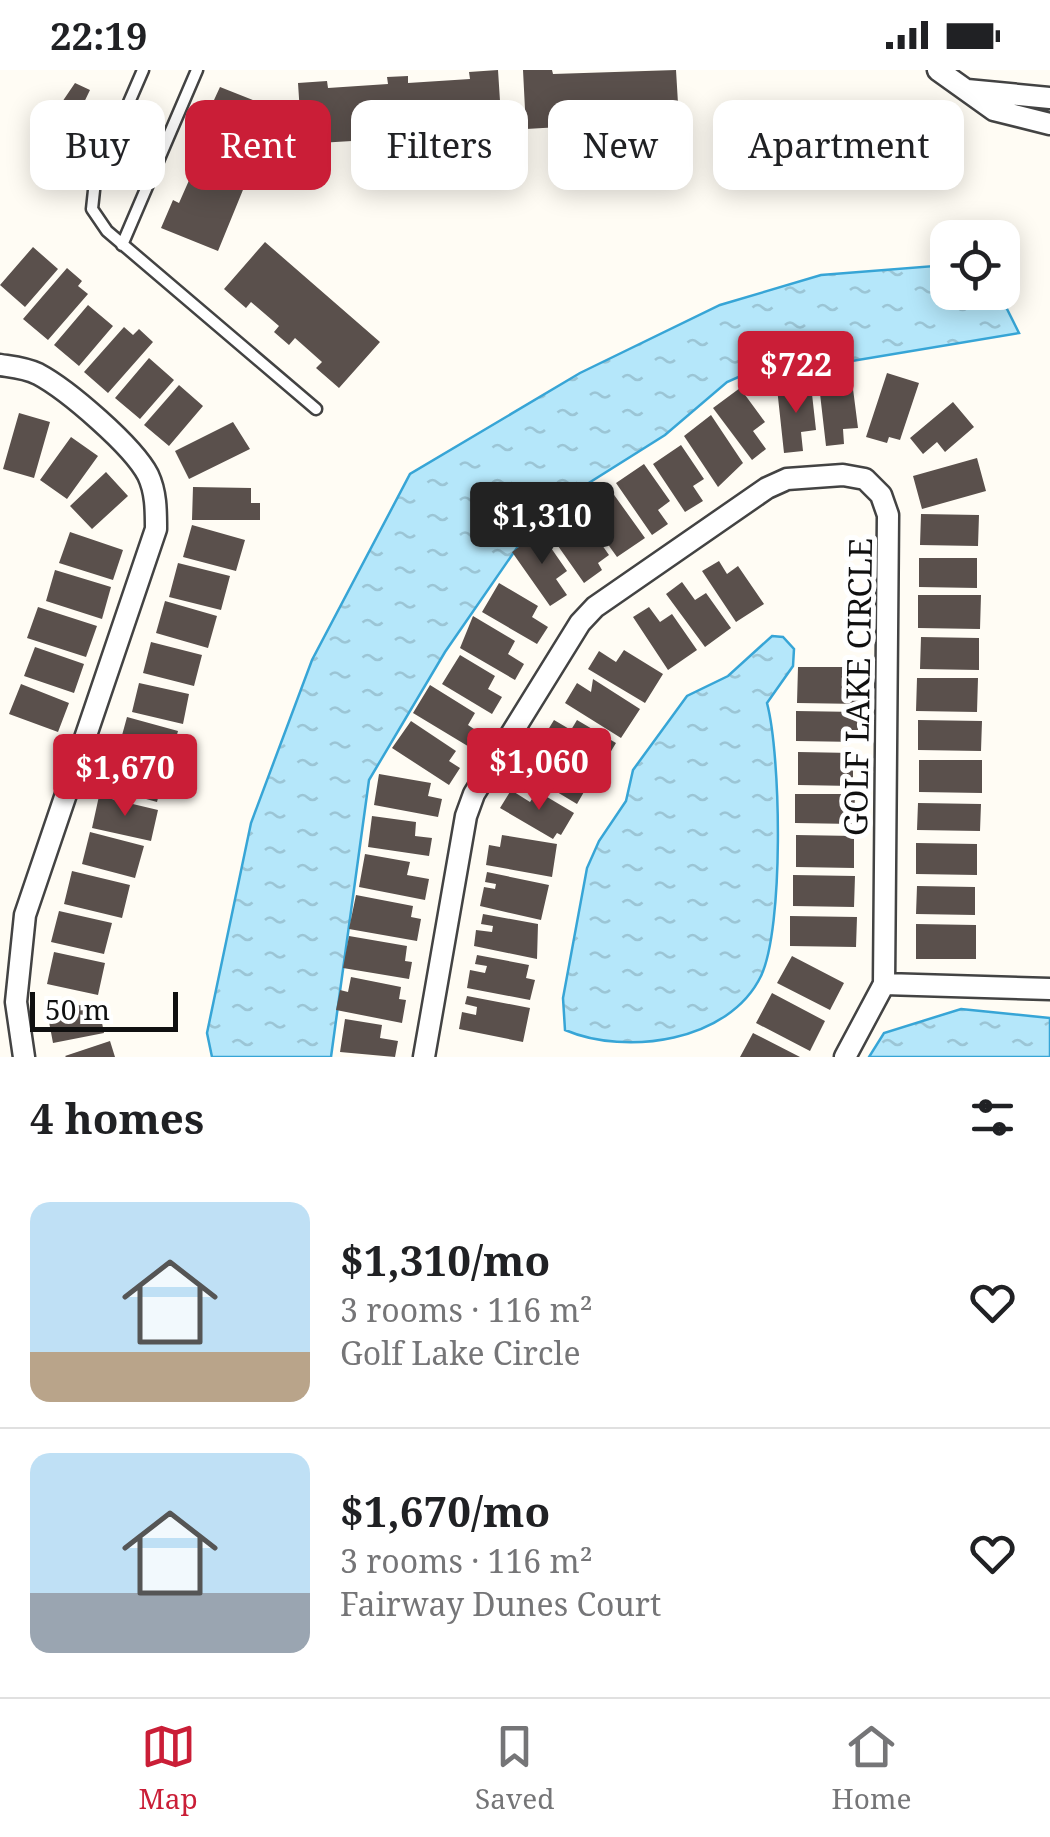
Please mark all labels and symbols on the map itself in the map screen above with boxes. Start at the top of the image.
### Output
pin: $722 [737,331,855,416]
pin: $1,310 [461,482,623,567]
street label: GOLF LAKE CIRCLE [833,538,881,836]
pin: $1,060 [458,728,620,813]
pin: $1,670 [44,734,206,819]
scale bar [30,987,178,1031]

